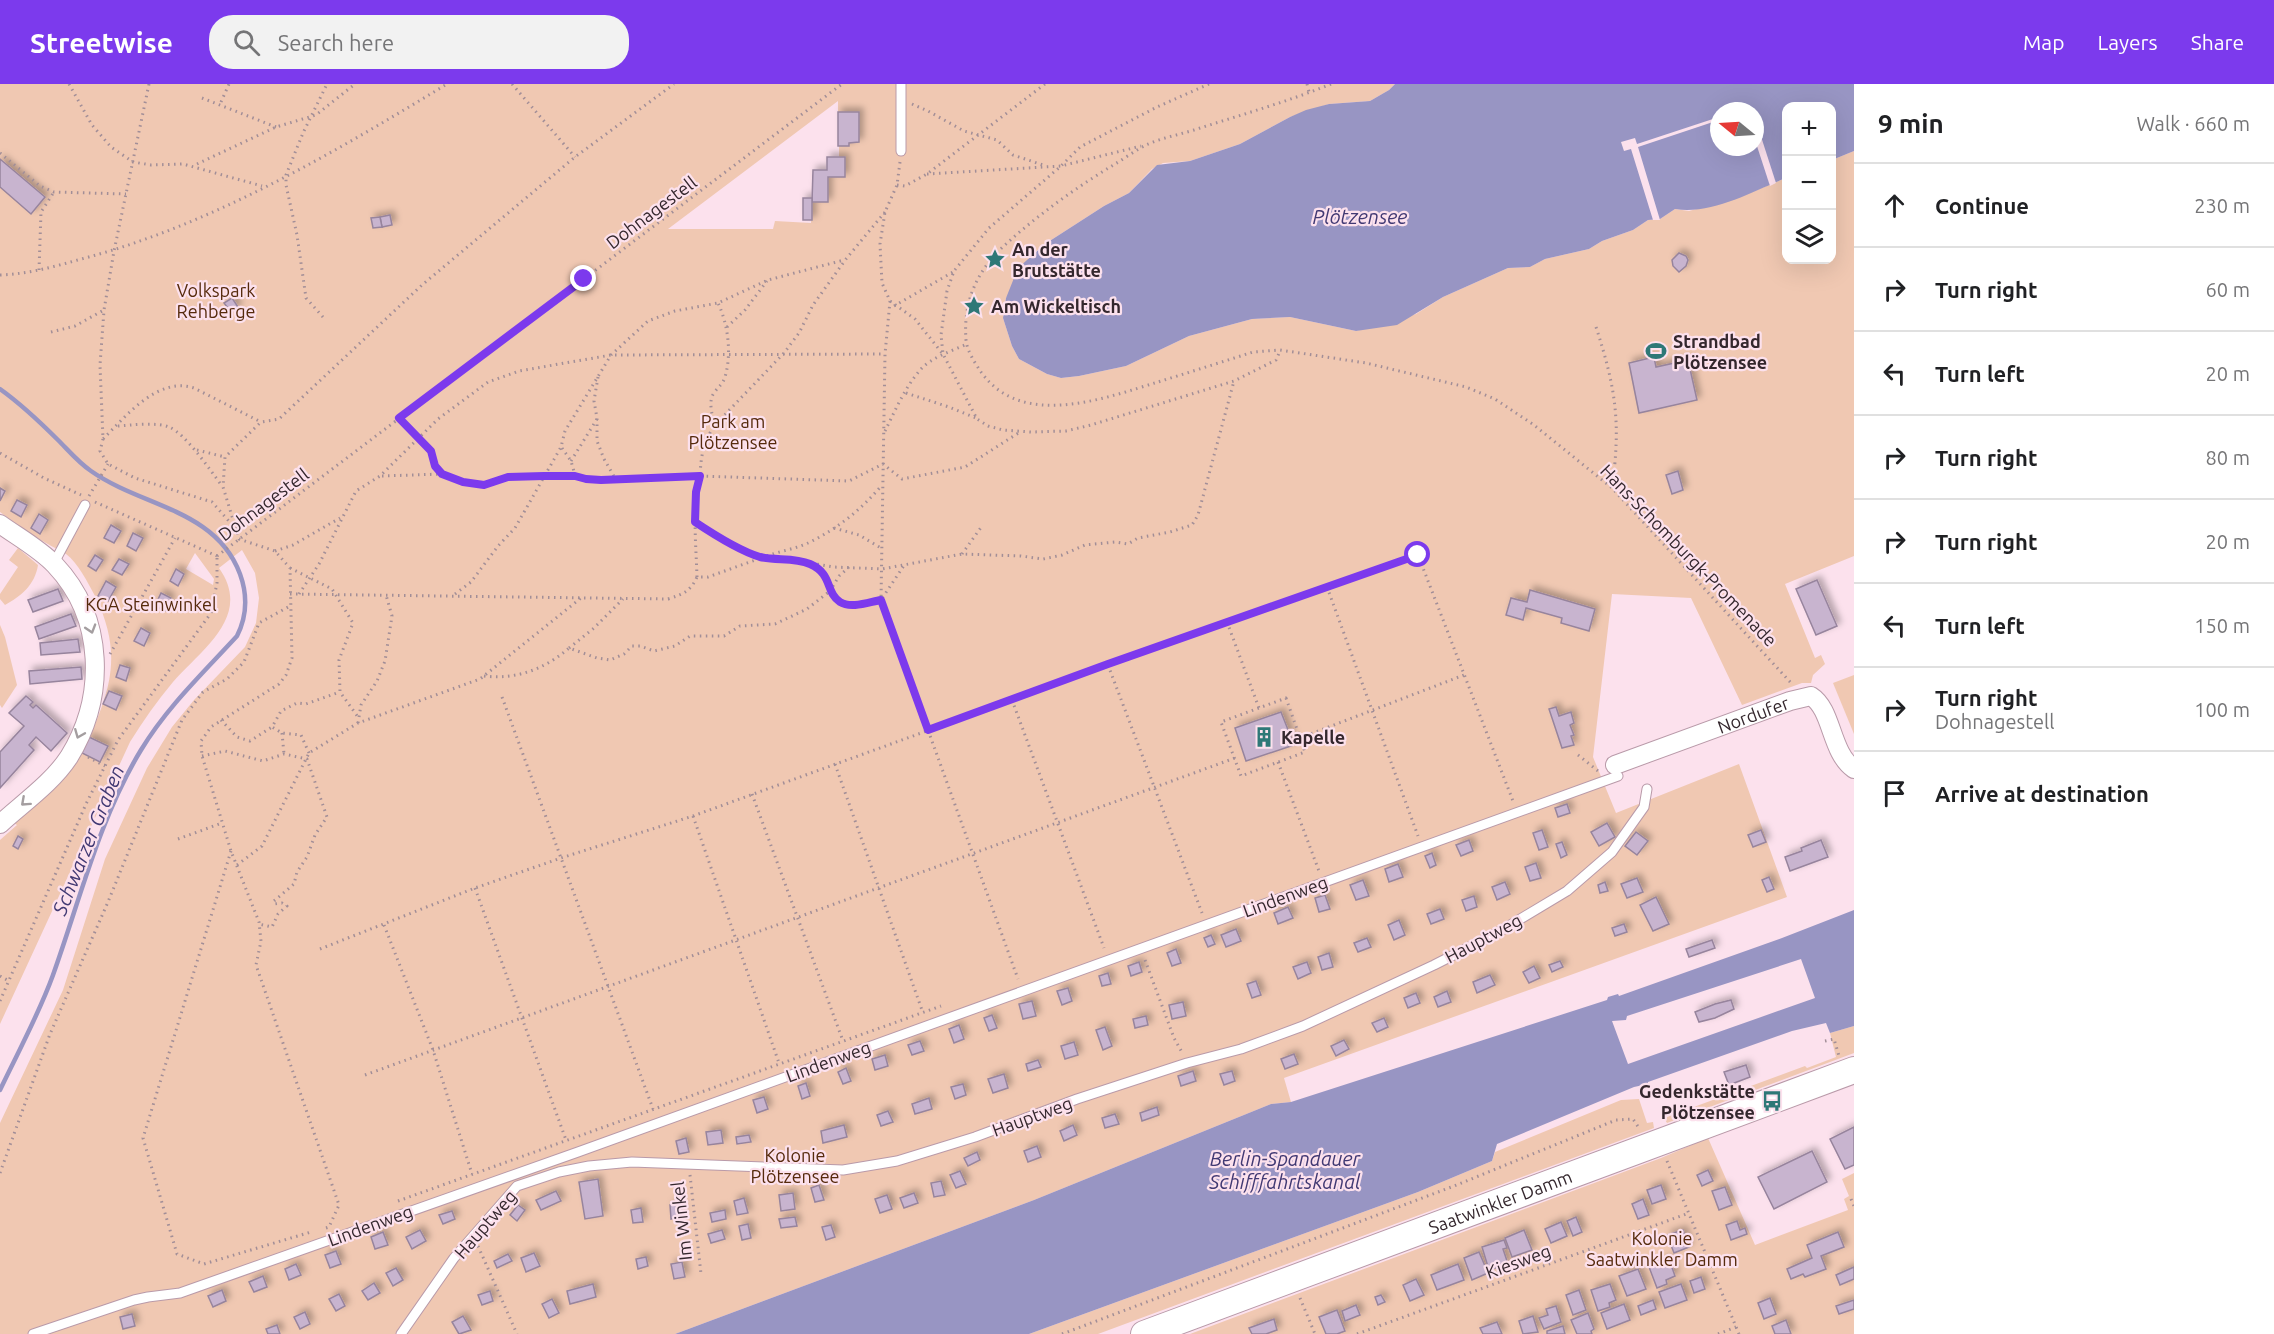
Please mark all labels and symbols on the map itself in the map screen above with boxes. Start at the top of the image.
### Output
north arrow [1710,102,1764,156]
street label: Dohnagestell [602,171,700,252]
water label: Plötzensee [1313,205,1407,228]
place label: An der Brutstätte [1012,239,1101,280]
place icon: An der Brutstätte [983,247,1007,271]
route end [570,265,596,291]
park label: Volkspark Rehberge [177,280,255,321]
place icon: Am Wickeltisch [962,294,986,318]
place label: Am Wickeltisch [991,296,1121,316]
place label: Strandbad Plötzensee [1673,331,1767,372]
sports icon: Strandbad Plötzensee [1644,339,1668,363]
park label: Park am Plötzensee [688,411,778,452]
street label: Hans-Schomburgk-Promenade [1597,460,1781,650]
street label: Dohnagestell [214,463,312,544]
route start [1404,541,1430,567]
park label: KGA Steinwinkel [85,594,217,614]
one-way arrow [83,623,96,634]
street label: Nordufer [1715,692,1792,737]
building icon: Kapelle [1252,725,1276,749]
place label: Kapelle [1281,727,1345,747]
one-way arrow [74,728,86,739]
water label: Schwarzer Graben [47,762,128,919]
one-way arrow [21,795,32,806]
street label: Lindenweg [1240,871,1330,921]
street label: Hauptweg [1441,909,1525,967]
street label: Lindenweg [783,1036,873,1086]
place label: Gedenkstätte Plötzensee [1639,1081,1755,1122]
bus stop icon: Gedenkstätte Plötzensee [1760,1089,1784,1113]
street label: Hauptweg [989,1092,1075,1140]
park label: Kolonie Plötzensee [750,1145,840,1186]
water label: Berlin-Spandauer Schifffahrtskanal [1208,1147,1362,1193]
street label: Saatwinkler Damm [1426,1166,1575,1237]
street label: Im Winkel [667,1180,695,1262]
street label: Hauptweg [450,1186,520,1262]
street label: Lindenweg [325,1200,415,1250]
park label: Kolonie Saatwinkler Damm [1586,1228,1738,1269]
street label: Kiesweg [1483,1240,1553,1282]

